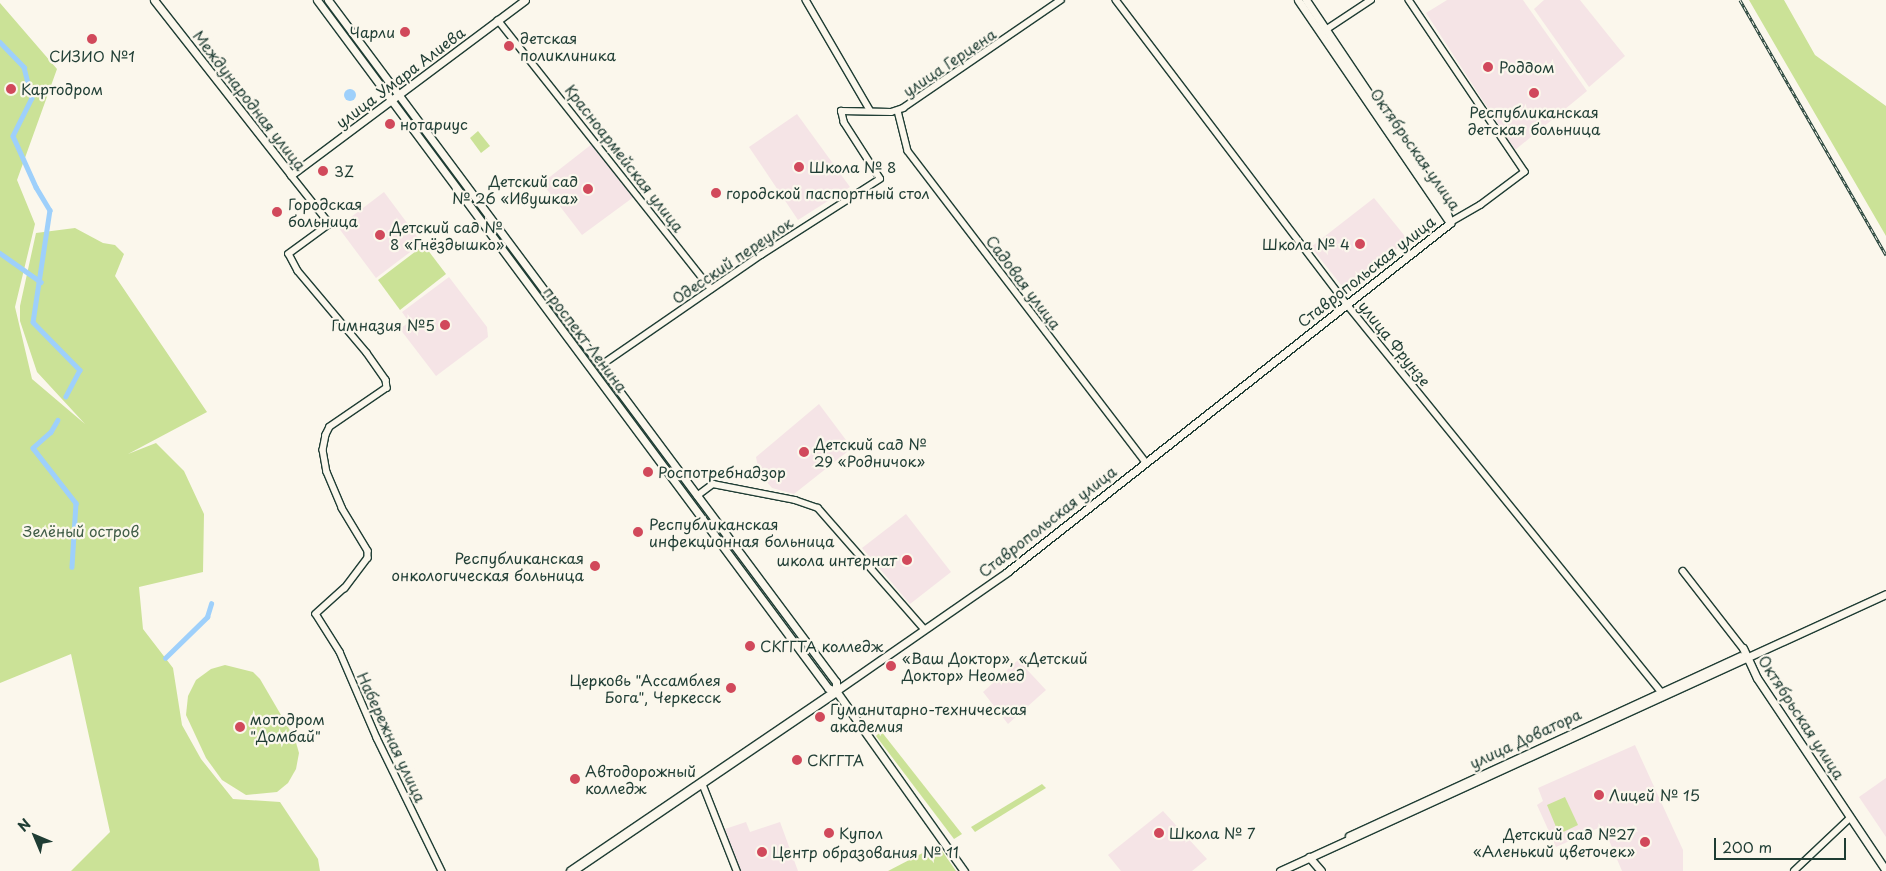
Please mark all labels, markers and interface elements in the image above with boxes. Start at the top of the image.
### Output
street label: улица Умара Алиева [332,22,468,132]
place label: Чарли [350,23,395,41]
street label: улица Герцена [899,24,999,100]
street label: Международная улица [190,26,310,174]
marker: Чарли [399,26,411,38]
place label: детская поликлиника [520,28,616,63]
marker: СИЗИО №1 [86,33,98,45]
marker: детская поликлиника [502,39,516,53]
place label: СИЗИО №1 [49,47,135,65]
place label: Роддом [1499,58,1554,76]
marker: Роддом [1481,60,1495,74]
place label: Картодром [21,80,103,98]
street label: Красноармейская улица [562,80,688,236]
marker: Картодром [5,83,17,95]
street label: Октябрьская улица [1367,84,1465,214]
marker: Республиканская детская больница [1527,86,1541,100]
place label: Республиканская детская больница [1468,102,1600,137]
place label: нотариус [400,115,468,133]
marker: нотариус [384,118,396,130]
place label: Школа № 8 [809,158,897,176]
marker: Школа № 8 [793,161,805,173]
place label: 3Z [334,162,354,180]
marker: 3Z [316,164,330,178]
place label: Детский сад № 26 «Ивушка» [452,171,578,206]
marker: Детский сад № 26 «Ивушка» [582,183,594,195]
place label: городской паспортный стол [726,184,931,202]
marker: городской паспортный стол [710,187,722,199]
place label: Городская больница [288,194,362,229]
marker: Городская больница [270,205,284,219]
street label: Ставропольская улица [1293,211,1439,331]
street label: Одесский переулок [668,213,796,307]
place label: Детский сад № 8 «Гнёздышко» [390,217,504,252]
marker: Детский сад № 8 «Гнёздышко» [374,229,386,241]
street label: Садовая улица [983,231,1065,333]
place label: Школа № 4 [1261,235,1350,253]
marker: Школа № 4 [1354,238,1366,250]
street label: проспект Ленина [540,282,632,396]
street label: улица Фрунзе [1355,297,1435,389]
place label: Гимназия №5 [331,316,435,334]
marker: Гимназия №5 [439,319,451,331]
place label: Детский сад № 29 «Родничок» [814,434,928,469]
marker: Детский сад № 29 «Родничок» [798,446,810,458]
street label: Ставропольская улица [974,461,1120,581]
place label: Роспотребнадзор [658,463,786,481]
marker: Роспотребнадзор [642,466,654,478]
place label: Республиканская инфекционная больница [649,514,834,549]
park label: Зелёный остров [22,522,140,540]
marker: Республиканская инфекционная больница [631,525,645,539]
place label: Республиканская онкологическая больница [392,548,584,583]
place label: школа интернат [776,551,897,569]
marker: школа интернат [901,554,913,566]
marker: Республиканская онкологическая больница [588,559,602,573]
place label: СКГГТА колледж [760,637,884,655]
marker: СКГГТА колледж [744,640,756,652]
place label: «Ваш Доктор», «Детский Доктор» Неомед [902,648,1087,683]
street label: Октябрьская улица [1755,651,1849,783]
marker: «Ваш Доктор», «Детский Доктор» Неомед [884,659,898,673]
street label: Набережная улица [354,669,430,805]
place label: Церковь "Ассамблея Бога", Черкесск [569,670,721,705]
marker: Церковь "Ассамблея Бога", Черкесск [725,682,737,694]
place label: Гуманитарно-техническая академия [830,699,1027,734]
street label: улица Доватора [1466,704,1584,772]
place label: мотодром "Домбай" [250,709,325,744]
marker: Гуманитарно-техническая академия [814,711,826,723]
marker: мотодром "Домбай" [234,721,246,733]
place label: СКГГТА [807,751,864,769]
marker: СКГГТА [791,754,803,766]
place label: Автодорожный колледж [585,761,696,796]
marker: Автодорожный колледж [569,773,581,785]
place label: Лицей № 15 [1609,786,1699,804]
marker: Лицей № 15 [1593,789,1605,801]
north arrow [10,811,60,861]
text: N [13,814,35,836]
place label: Купол [839,824,883,842]
place label: Школа № 7 [1169,824,1256,842]
place label: Детский сад №27 «Аленький цветочек» [1473,824,1635,859]
marker: Купол [823,827,835,839]
marker: Школа № 7 [1153,827,1165,839]
scale bar [1716,828,1848,860]
text: 200 m [1722,835,1772,858]
marker: Детский сад №27 «Аленький цветочек» [1639,836,1651,848]
place label: Центр образования № 11 [772,843,959,861]
marker: Центр образования № 11 [756,846,768,858]

